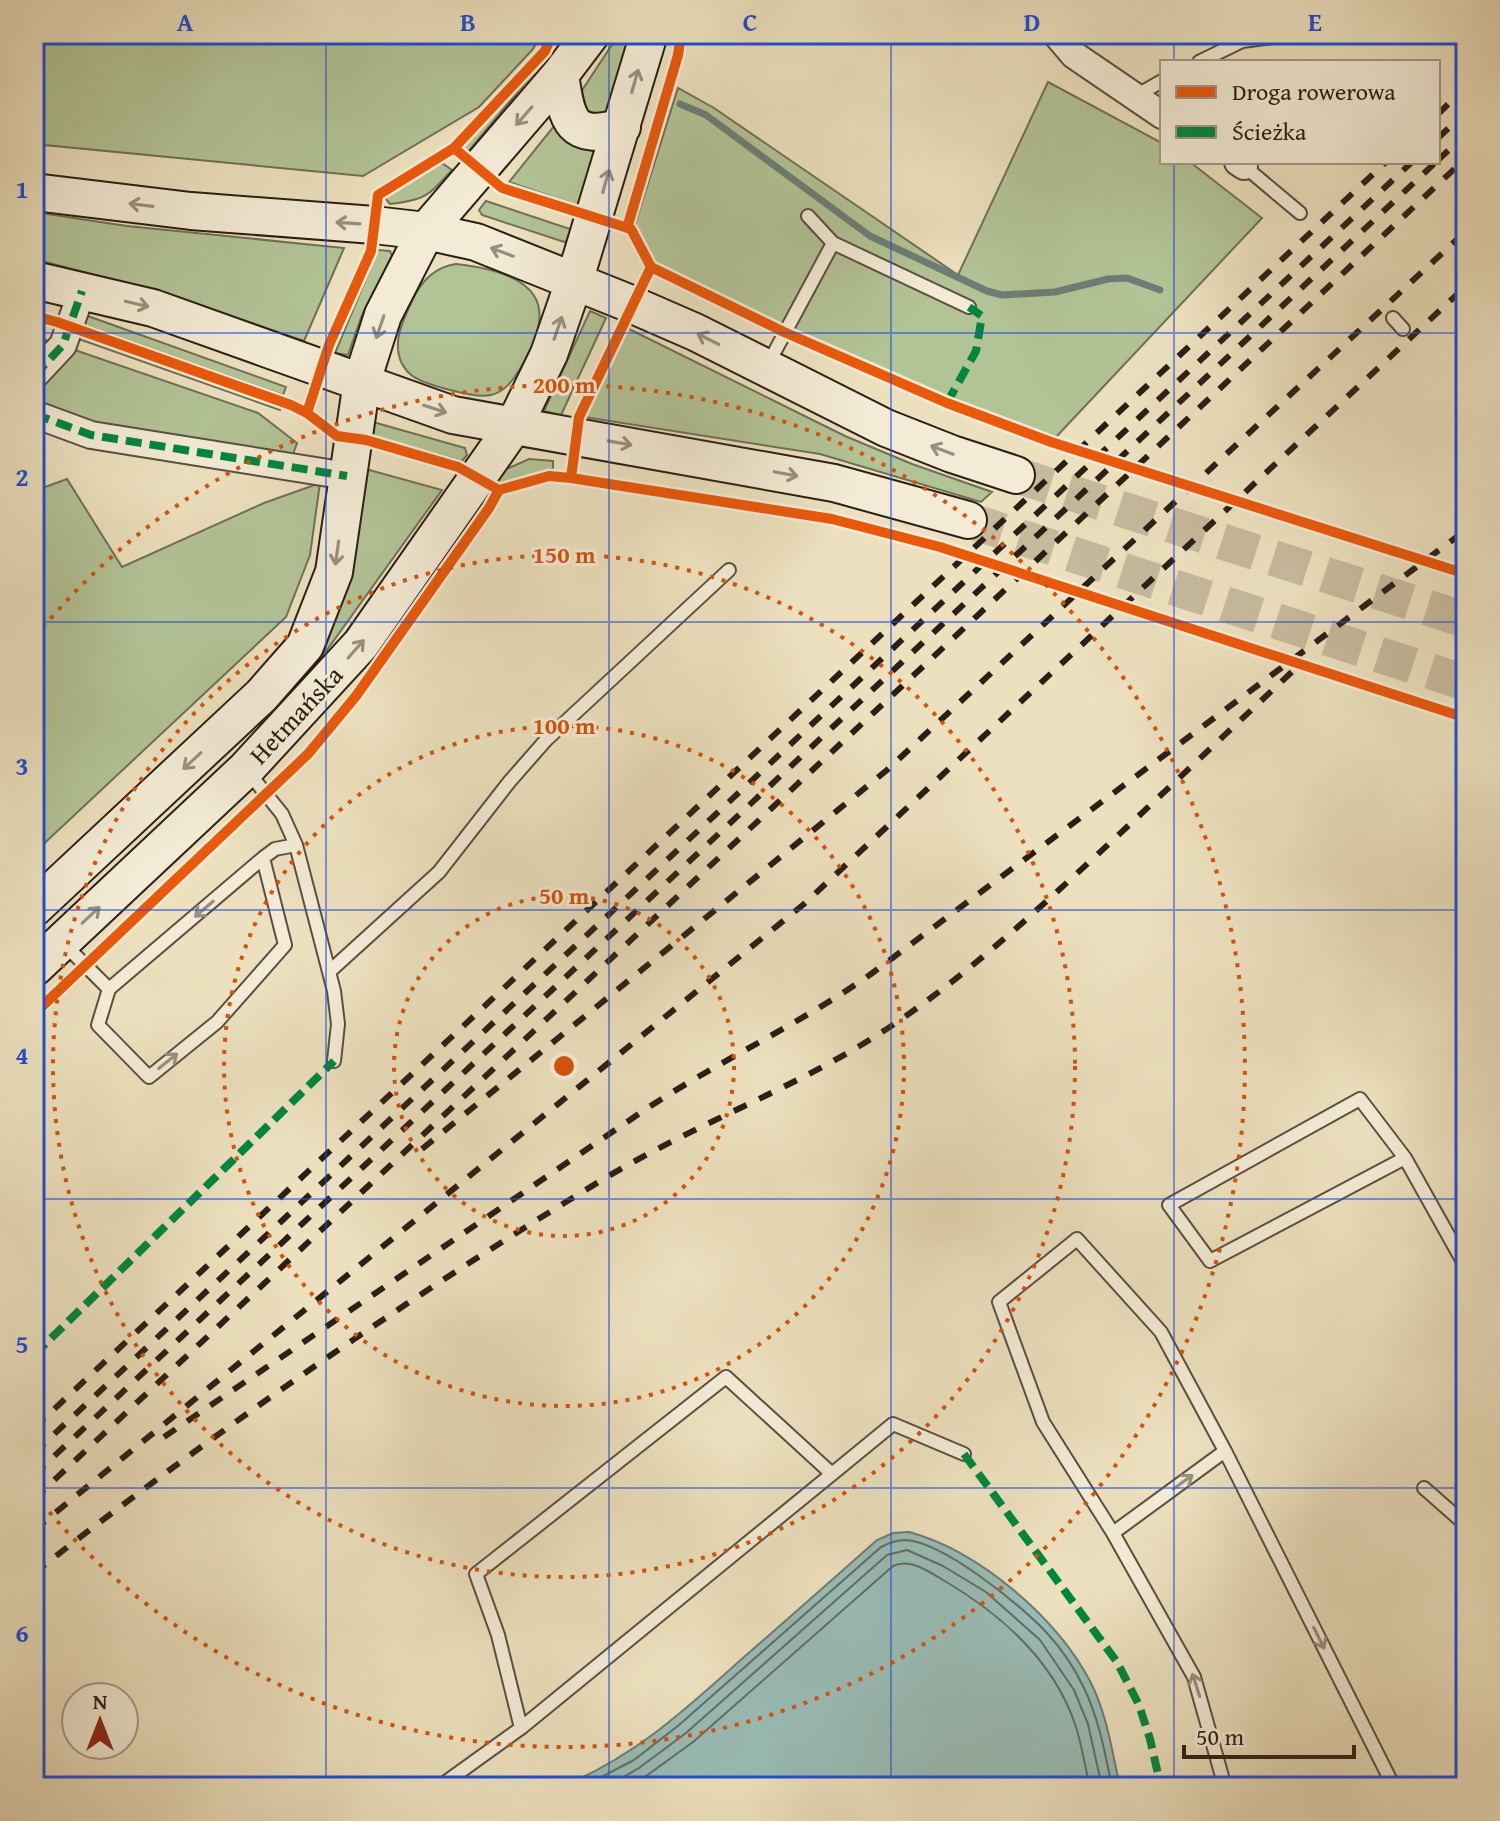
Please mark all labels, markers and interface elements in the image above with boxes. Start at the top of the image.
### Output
text: A [177,2,194,41]
text: B [460,2,476,41]
text: C [743,2,757,41]
text: D [1024,2,1040,41]
text: E [1308,2,1322,41]
legend [1160,60,1440,164]
one-way arrow [628,68,643,94]
text: Droga rowerowa [1232,74,1396,109]
one-way arrow [515,105,533,125]
text: Ścieżka [1232,114,1307,149]
one-way arrow [599,168,614,194]
text: 1 [15,169,29,208]
one-way arrow [129,197,154,212]
one-way arrow [335,215,362,230]
one-way arrow [490,244,515,258]
one-way arrow [124,297,150,312]
one-way arrow [371,314,386,339]
one-way arrow [552,316,567,341]
one-way arrow [696,331,720,347]
text: 200 m [532,367,596,402]
one-way arrow [421,402,447,417]
one-way arrow [606,436,632,451]
one-way arrow [930,442,955,456]
text: 2 [15,457,29,496]
one-way arrow [772,467,798,482]
text: 150 m [532,537,596,572]
one-way arrow [329,540,344,565]
one-way arrow [347,640,365,660]
street label: Hetmańska [240,656,352,773]
text: 100 m [532,708,596,743]
text: 3 [15,746,29,785]
one-way arrow [182,751,202,769]
text: 50 m [539,878,590,913]
one-way arrow [194,900,214,918]
one-way arrow [81,905,101,924]
text: 4 [15,1035,29,1074]
one-way arrow [158,1052,178,1070]
centre of rings [550,1052,578,1080]
text: 5 [15,1324,29,1363]
one-way arrow [1172,1473,1194,1490]
text: 6 [15,1613,29,1652]
one-way arrow [1311,1625,1327,1649]
one-way arrow [1187,1673,1202,1698]
north arrow [60,1681,140,1761]
text: N [93,1685,108,1717]
scale bar [1184,1709,1354,1759]
text: 50 m [1196,1719,1244,1754]

